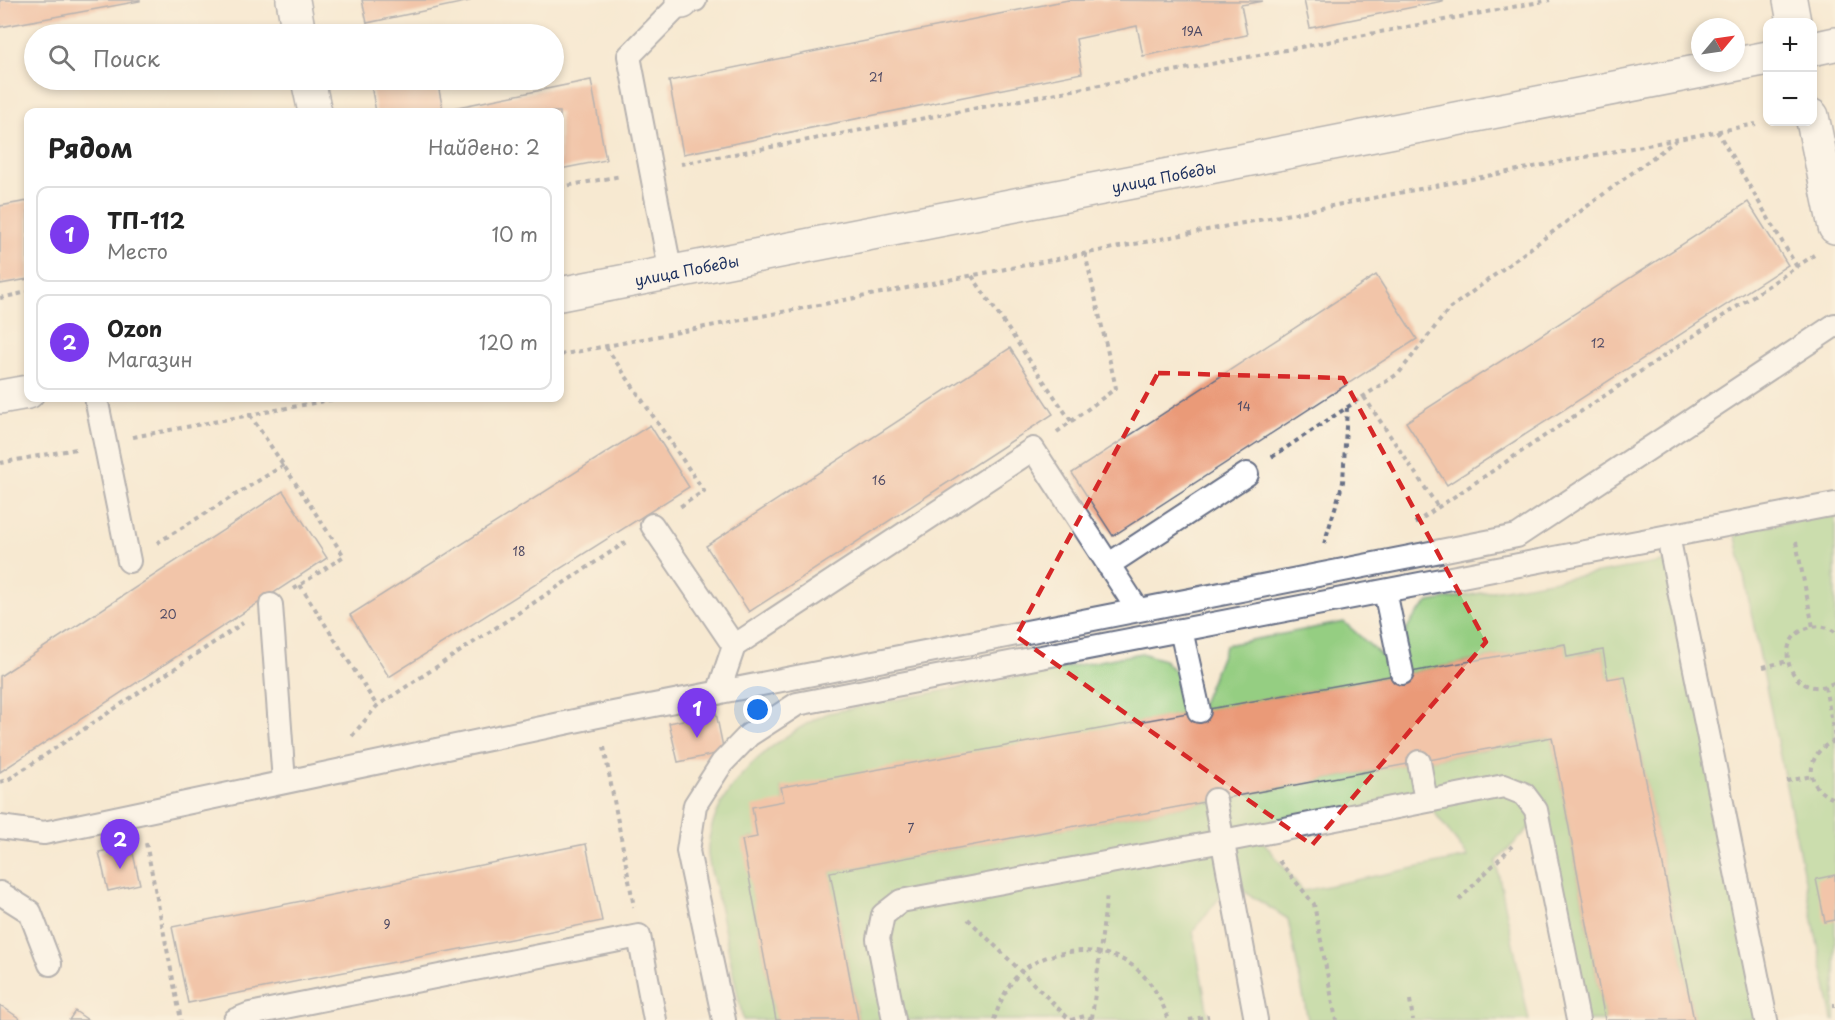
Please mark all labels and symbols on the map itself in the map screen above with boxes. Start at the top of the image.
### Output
north arrow [1691,18,1745,72]
house number: 19А [1181,22,1203,40]
house number: 21 [869,68,883,86]
street label: улица Победы [1109,155,1218,198]
street label: улица Победы [632,248,741,291]
house number: 12 [1591,334,1605,352]
house number: 14 [1237,397,1251,415]
house number: 16 [872,471,886,489]
house number: 18 [513,542,525,560]
house number: 20 [159,605,177,623]
pin: 1 [678,688,716,738]
your location [743,695,772,724]
house number: 7 [908,819,915,837]
pin: 2 [100,820,140,869]
house number: 9 [383,915,391,933]

